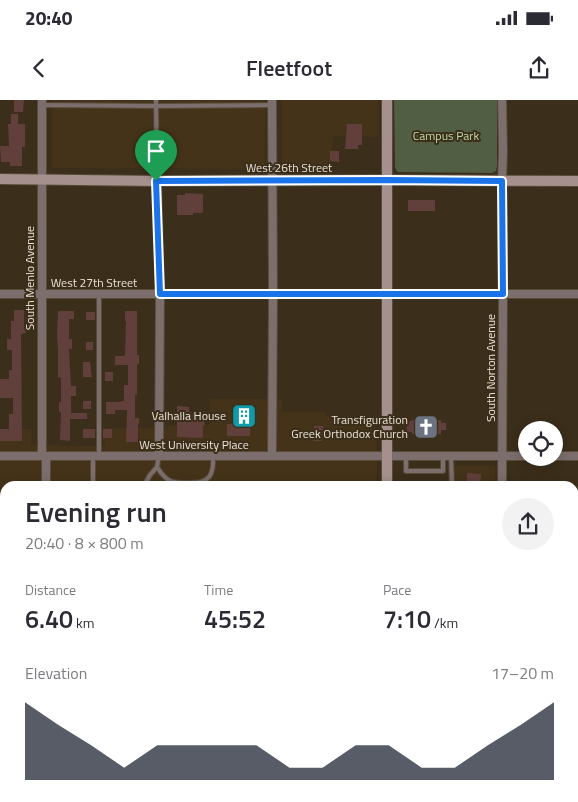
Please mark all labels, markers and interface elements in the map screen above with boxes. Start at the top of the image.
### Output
text: 20:40 [25,3,72,32]
text: Fleetfoot [246,51,332,85]
icon: back [25,54,53,82]
icon: share [525,54,553,82]
park label: Campus Park [413,126,479,145]
pin [135,130,177,181]
icon: arrive [142,137,170,165]
street label: West 26th Street [246,158,333,177]
street label: South Menlo Avenue [20,226,39,330]
street label: West 27th Street [51,273,138,292]
street label: South Norton Avenue [481,314,500,422]
building icon: Valhalla House [231,403,257,429]
place label: Valhalla House [152,406,226,425]
place label: Transfiguration Greek Orthodox Church [291,410,408,443]
church icon: Transfiguration Greek Orthodox Church [413,414,439,440]
map controls [518,421,563,466]
button: locate [518,421,563,466]
street label: West University Place [139,435,249,454]
text: Evening run [25,490,167,533]
button: share [502,498,554,550]
text: 20:40 · 8 × 800 m [25,531,144,555]
text: Distance [25,579,76,600]
text: Time [204,579,233,600]
text: Pace [383,579,411,600]
text: 6.40 [25,600,73,638]
text: 45:52 [204,600,266,638]
text: 7:10 [383,600,431,638]
text: km [73,612,94,633]
text: /km [431,612,458,633]
text: Elevation [25,661,87,685]
text: 17–20 m [491,661,554,685]

